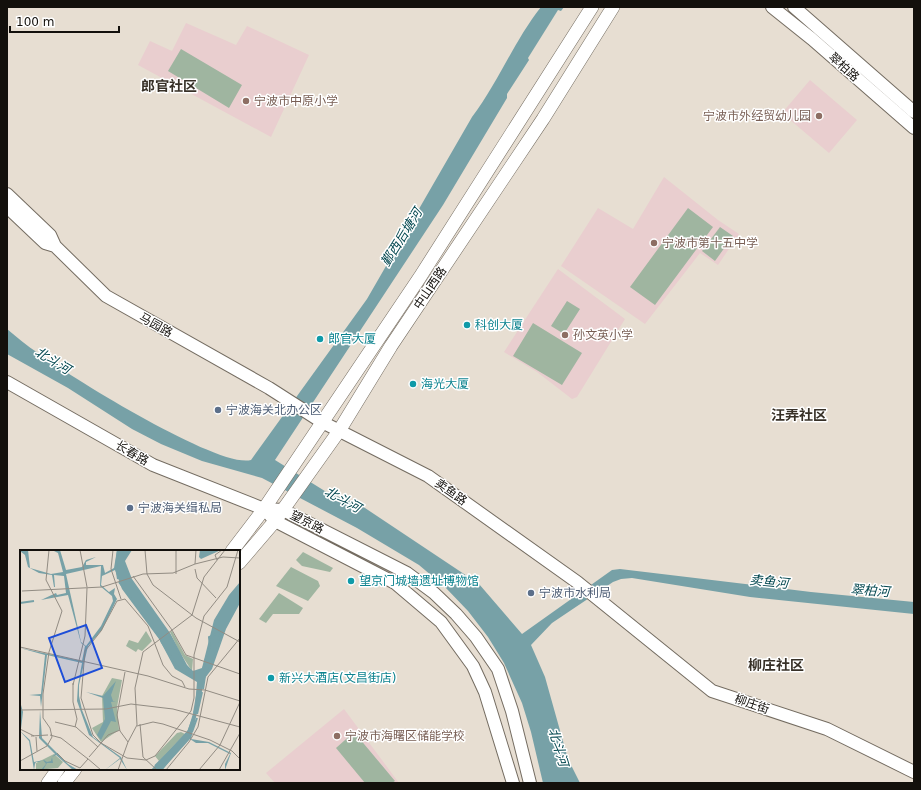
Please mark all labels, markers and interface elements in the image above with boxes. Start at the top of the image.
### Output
scale bar [10,8,119,34]
text: 100 m [16,15,54,29]
street label: 翠柏路 [826,50,862,84]
district label: 郎官社区 [141,78,197,94]
place label: 宁波市中原小学 [254,94,338,108]
marker: 宁波市中原小学 [241,96,251,106]
place label: 宁波市外经贸幼儿园 [703,109,811,123]
marker: 宁波市外经贸幼儿园 [814,111,824,121]
water label: 鄞西后塘河 [378,203,427,269]
place label: 宁波市第十五中学 [662,236,758,250]
marker: 宁波市第十五中学 [649,238,659,248]
street label: 中山西路 [411,264,449,312]
street label: 马园路 [137,310,175,340]
place label: 科创大厦 [475,318,523,332]
marker: 科创大厦 [462,320,472,330]
place label: 孙文英小学 [573,328,633,342]
marker: 孙文英小学 [560,330,570,340]
place label: 郎官大厦 [328,332,376,346]
marker: 郎官大厦 [315,334,325,344]
water label: 北斗河 [32,344,76,378]
place label: 海光大厦 [421,377,469,391]
marker: 海光大厦 [408,379,418,389]
place label: 宁波海关北办公区 [226,403,322,417]
marker: 宁波海关北办公区 [213,405,223,415]
district label: 汪弄社区 [771,407,827,423]
street label: 长春路 [113,438,151,468]
street label: 卖鱼路 [432,476,470,508]
water label: 北斗河 [322,483,366,517]
place label: 宁波海关缉私局 [138,501,222,515]
marker: 宁波海关缉私局 [125,503,135,513]
street label: 望京路 [288,508,326,536]
inset map [20,550,240,770]
water label: 卖鱼河 [749,572,792,591]
place label: 望京门城墙遗址博物馆 [359,574,479,588]
marker: 望京门城墙遗址博物馆 [346,576,356,586]
water label: 翠柏河 [850,582,893,600]
place label: 宁波市水利局 [539,586,611,600]
marker: 宁波市水利局 [526,588,536,598]
district label: 柳庄社区 [748,657,804,673]
place label: 新兴大酒店(文昌街店) [279,671,396,685]
marker: 新兴大酒店(文昌街店) [266,673,276,683]
street label: 柳庄街 [733,692,771,716]
water label: 北斗河 [546,726,572,771]
place label: 宁波市海曙区储能学校 [345,729,465,743]
marker: 宁波市海曙区储能学校 [332,731,342,741]

